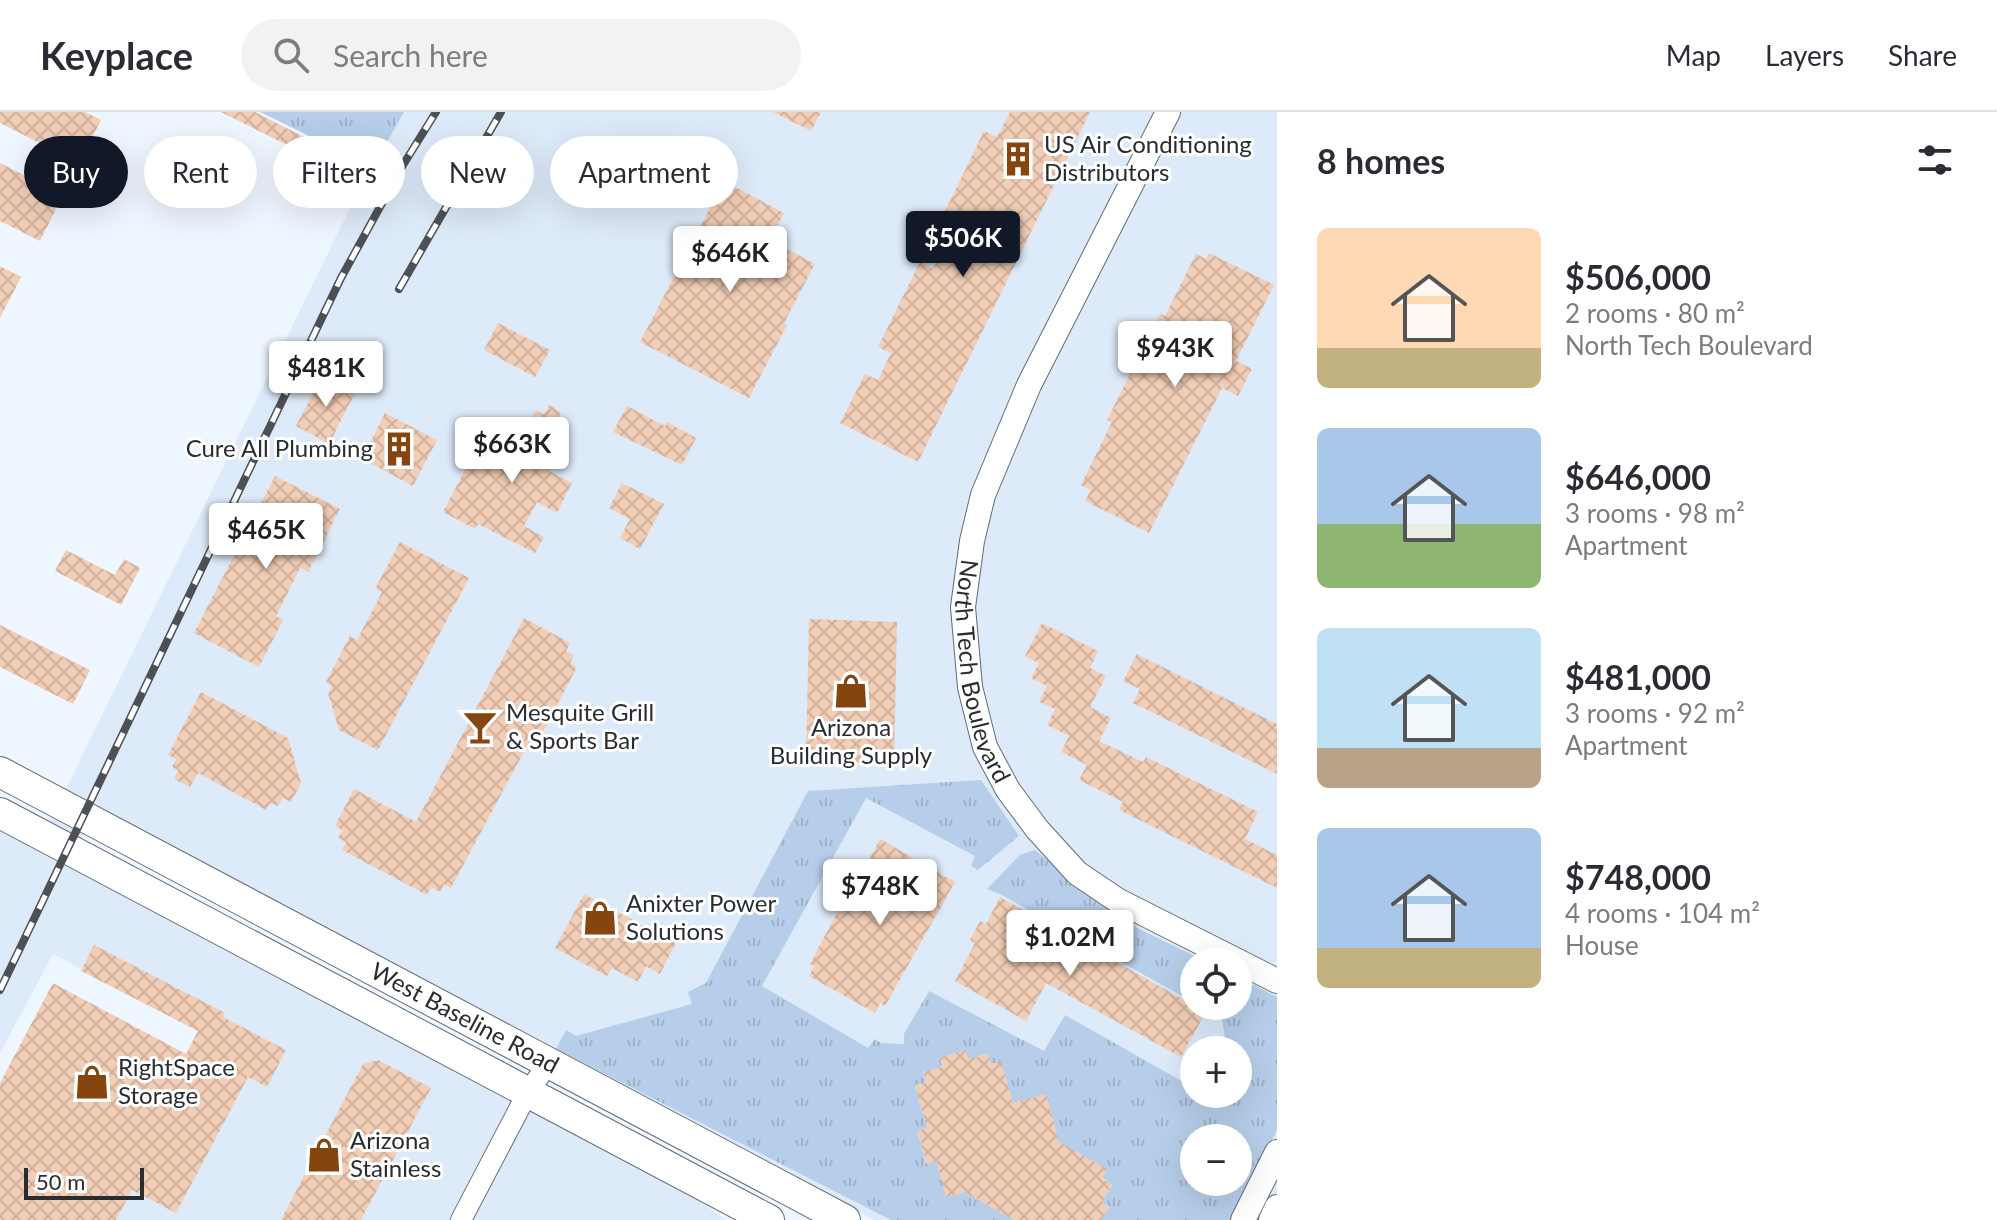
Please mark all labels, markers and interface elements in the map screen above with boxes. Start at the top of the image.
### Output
search box [241,19,801,91]
text: Keyplace [40,32,193,78]
icon: search [269,33,313,77]
text: Search here [333,37,488,73]
text: Map [1666,38,1721,72]
text: Layers [1765,38,1844,72]
text: Share [1888,38,1957,72]
place label: US Air Conditioning Distributors [1044,129,1252,186]
chip: Buy [24,136,128,208]
chip: Rent [144,136,257,208]
chip: Filters [273,136,405,208]
chip: New [421,136,534,208]
chip: Apartment [550,136,738,208]
icon: filters [1913,138,1957,182]
building icon: US Air Conditioning Distributors [999,140,1037,178]
text: 8 homes [1317,140,1445,181]
pin: $506K [907,211,1019,279]
text: $506K [924,221,1002,253]
pin: $646K [674,226,786,294]
text: $646K [691,236,769,268]
text: $506,000 [1565,256,1711,297]
icon: home [1381,260,1477,356]
text: 2 rooms · 80 m² [1565,297,1745,329]
pin: $943K [1119,321,1231,389]
text: North Tech Boulevard [1565,329,1813,361]
text: $943K [1136,331,1214,363]
pin: $481K [270,341,382,409]
text: $481K [287,351,365,383]
pin: $663K [456,417,568,485]
text: $663K [473,427,551,459]
building icon: Cure All Plumbing [380,430,418,468]
place label: Cure All Plumbing [186,433,373,462]
text: $646,000 [1565,456,1711,497]
icon: home [1381,460,1477,556]
text: 3 rooms · 98 m² [1565,497,1745,529]
pin: $465K [210,503,322,571]
text: $465K [227,513,305,545]
text: Apartment [1565,529,1688,561]
street label: North Tech Boulevard [950,558,1017,787]
text: $481,000 [1565,656,1711,697]
icon: home [1381,660,1477,756]
shop icon: Arizona Building Supply [832,672,870,710]
place label: Mesquite Grill & Sports Bar [506,697,654,754]
text: 3 rooms · 92 m² [1565,697,1745,729]
bar icon: Mesquite Grill & Sports Bar [461,708,499,746]
place label: Arizona Building Supply [770,712,933,769]
text: Apartment [1565,729,1688,761]
text: $748,000 [1565,856,1711,897]
pin: $748K [824,859,936,927]
icon: home [1381,860,1477,956]
text: $748K [841,869,919,901]
place label: Anixter Power Solutions [626,888,776,945]
text: 4 rooms · 104 m² [1565,897,1760,929]
shop icon: Anixter Power Solutions [581,899,619,937]
pin: $1.02M [1005,910,1135,978]
text: $1.02M [1024,920,1116,952]
text: House [1565,929,1639,961]
map controls [1180,948,1252,1196]
button: locate [1180,948,1252,1020]
street label: West Baseline Road [366,955,564,1079]
button: + [1180,1036,1252,1108]
place label: RightSpace Storage [118,1052,235,1109]
shop icon: RightSpace Storage [73,1063,111,1101]
button: − [1180,1124,1252,1196]
place label: Arizona Stainless [350,1125,441,1182]
shop icon: Arizona Stainless [305,1136,343,1174]
scale bar [24,1164,144,1200]
text: 50 m [36,1168,85,1195]

